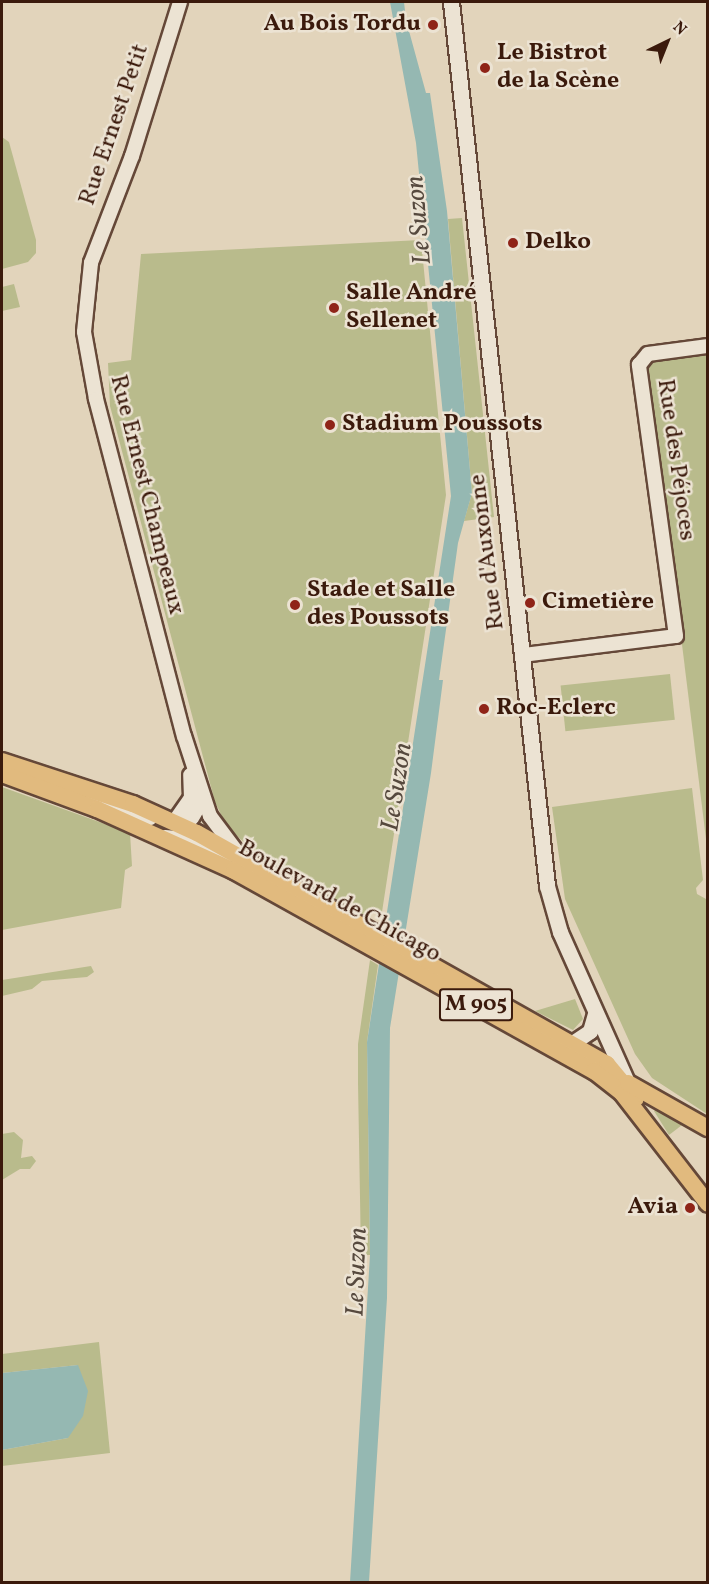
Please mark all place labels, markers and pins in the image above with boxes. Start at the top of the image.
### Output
place label: Au Bois Tordu [263,11,421,39]
marker: Au Bois Tordu [426,18,440,32]
place label: Le Bistrot de la Scène [497,40,619,96]
marker: Le Bistrot de la Scène [478,61,492,75]
place label: Delko [525,229,591,257]
marker: Delko [506,236,520,250]
place label: Salle André Sellenet [346,280,477,336]
marker: Salle André Sellenet [327,301,341,315]
place label: Stadium Poussots [342,411,542,439]
marker: Stadium Poussots [323,418,337,432]
place label: Stade et Salle des Poussots [307,577,455,633]
place label: Cimetière [542,589,654,617]
marker: Cimetière [523,596,537,610]
marker: Stade et Salle des Poussots [288,598,302,612]
place label: Roc-Eclerc [496,695,616,723]
marker: Roc-Eclerc [477,702,491,716]
place label: Avia [628,1194,678,1222]
marker: Avia [683,1201,697,1215]

